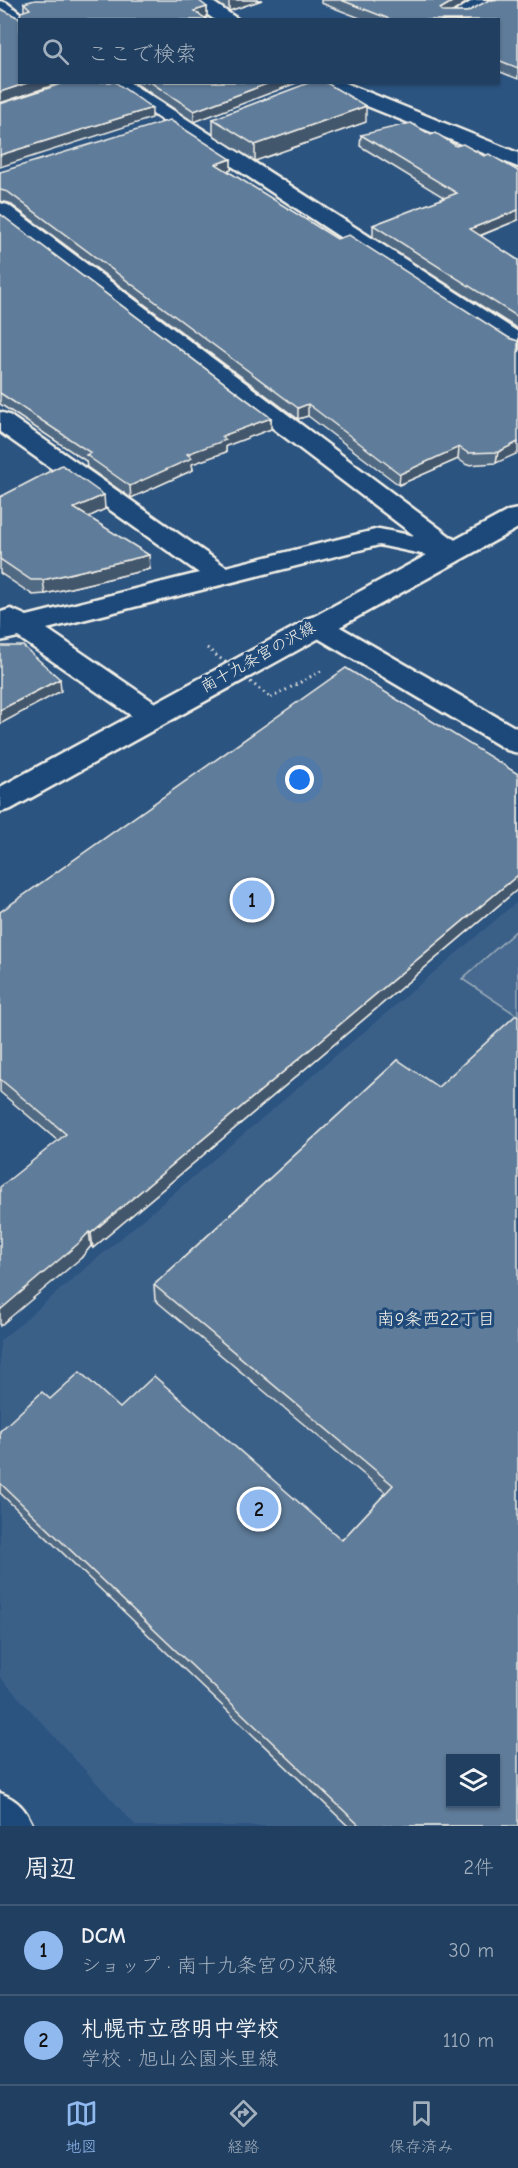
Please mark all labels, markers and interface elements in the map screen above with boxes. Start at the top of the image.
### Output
search box [18,18,500,84]
icon: search [39,35,72,68]
text: ここで検索 [87,41,197,67]
street label: 南十九条宮の沢線 [198,618,318,696]
your location [285,765,314,794]
pin: 1 [232,878,272,922]
district label: 南9条西22丁目 [377,1309,495,1330]
pin: 2 [240,1486,278,1532]
map controls [446,1754,500,1808]
button: layers [446,1754,500,1808]
text: 周辺 [24,1854,76,1884]
text: 2件 [464,1856,494,1879]
text: DCM [81,1923,126,1949]
text: 1 [40,1939,47,1962]
text: 30 m [448,1939,494,1962]
text: ショップ · 南十九条宮の沢線 [81,1954,337,1977]
text: 札幌市立啓明中学校 [81,2016,279,2042]
text: 2 [39,2029,48,2052]
text: 110 m [443,2029,494,2052]
text: 学校 · 旭山公園米里線 [81,2047,278,2070]
tab: 地図 [65,2097,98,2157]
tab: 経路 [227,2097,260,2157]
tab: 保存済み [389,2097,453,2157]

